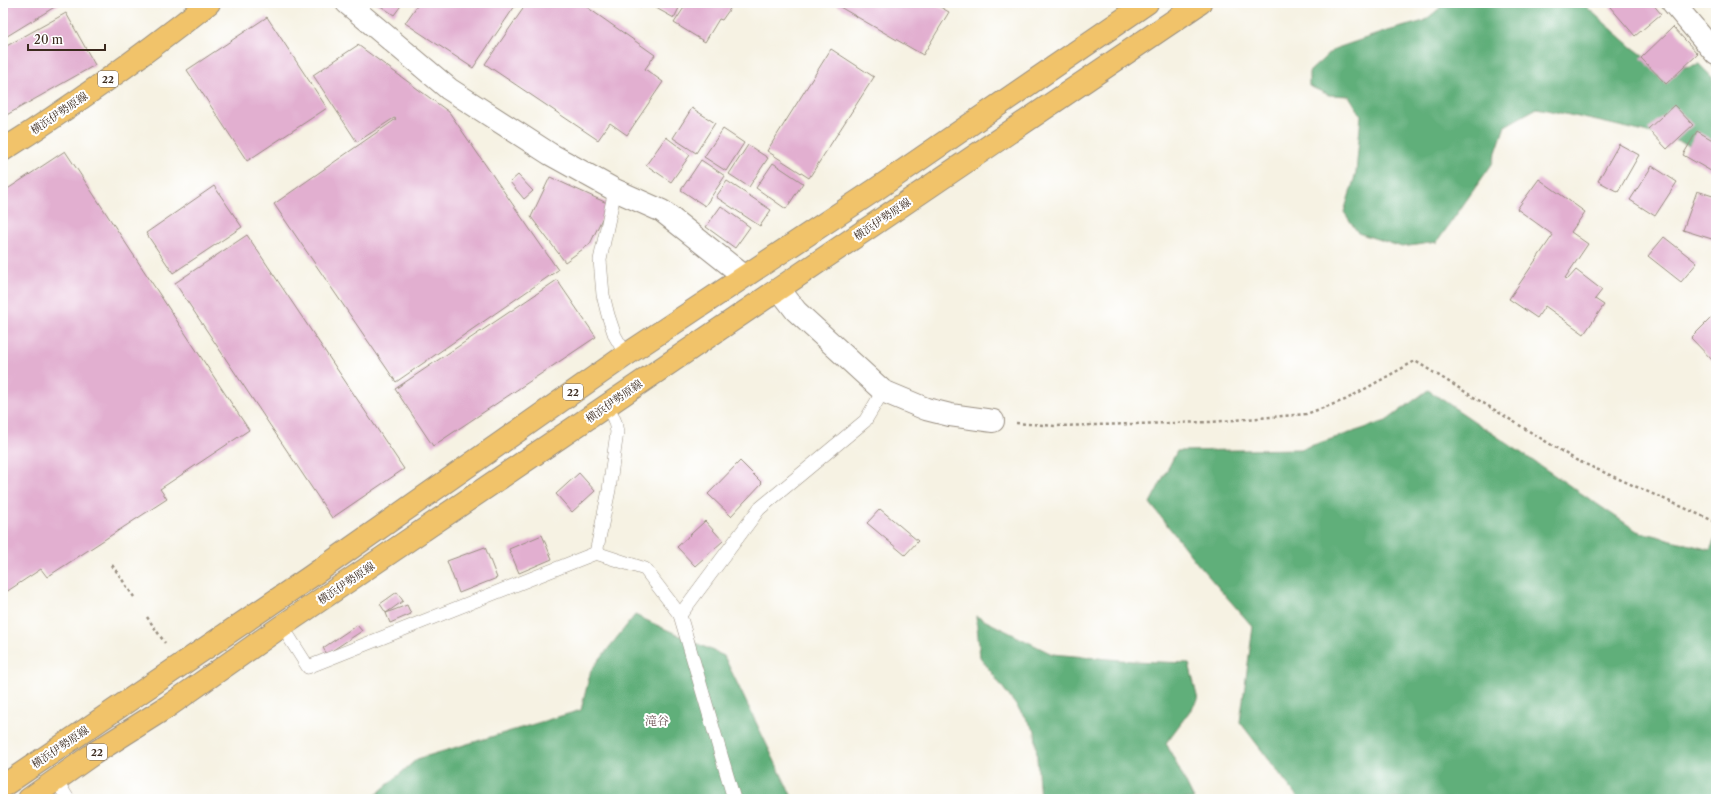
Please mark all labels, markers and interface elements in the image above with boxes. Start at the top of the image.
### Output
scale bar [28,26,105,52]
text: 20 m [34,32,63,47]
road number: 22 [98,71,118,87]
street label: 横浜伊勢原線 [28,89,90,137]
street label: 横浜伊勢原線 [851,195,913,243]
street label: 横浜伊勢原線 [583,376,645,426]
road number: 22 [563,384,583,400]
street label: 横浜伊勢原線 [315,559,377,607]
district label: 滝谷 [645,713,669,728]
street label: 横浜伊勢原線 [29,723,91,771]
road number: 22 [87,744,107,760]

